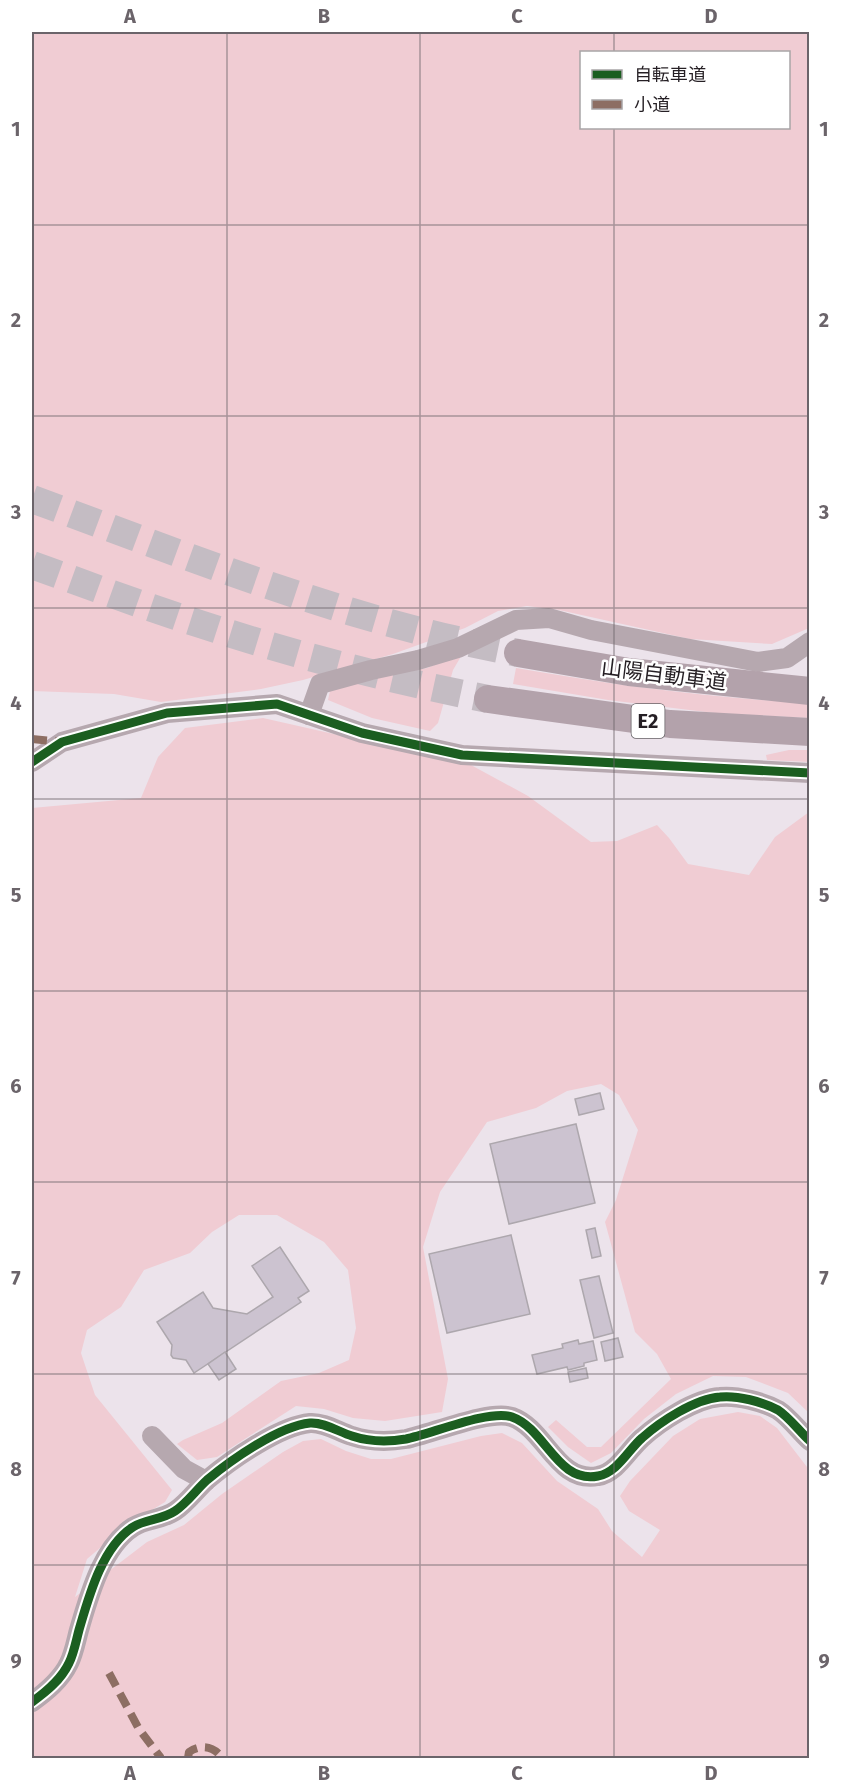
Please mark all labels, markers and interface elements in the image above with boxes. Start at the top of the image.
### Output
text: A [123,4,137,28]
text: B [318,4,330,28]
text: C [511,4,523,28]
text: D [704,4,718,28]
legend [580,51,790,129]
text: 自転車道 [634,64,706,86]
text: 小道 [634,94,670,116]
text: 1 [11,117,21,141]
text: 1 [819,117,829,141]
text: 2 [11,308,21,332]
text: 2 [819,308,829,332]
text: 3 [10,500,21,524]
text: 3 [818,500,829,524]
street label: 山陽自動車道 [600,654,728,696]
text: 4 [10,691,22,715]
text: 4 [818,691,830,715]
road number: E2 [632,704,664,738]
text: 5 [11,883,22,907]
text: 5 [819,883,830,907]
text: 6 [10,1074,22,1098]
text: 6 [818,1074,830,1098]
text: 7 [11,1266,21,1290]
text: 7 [819,1266,829,1290]
text: 8 [10,1457,22,1481]
text: 8 [818,1457,830,1481]
text: 9 [10,1649,22,1673]
text: 9 [818,1649,830,1673]
text: A [123,1761,137,1785]
text: B [318,1761,330,1785]
text: C [511,1761,523,1785]
text: D [704,1761,718,1785]

